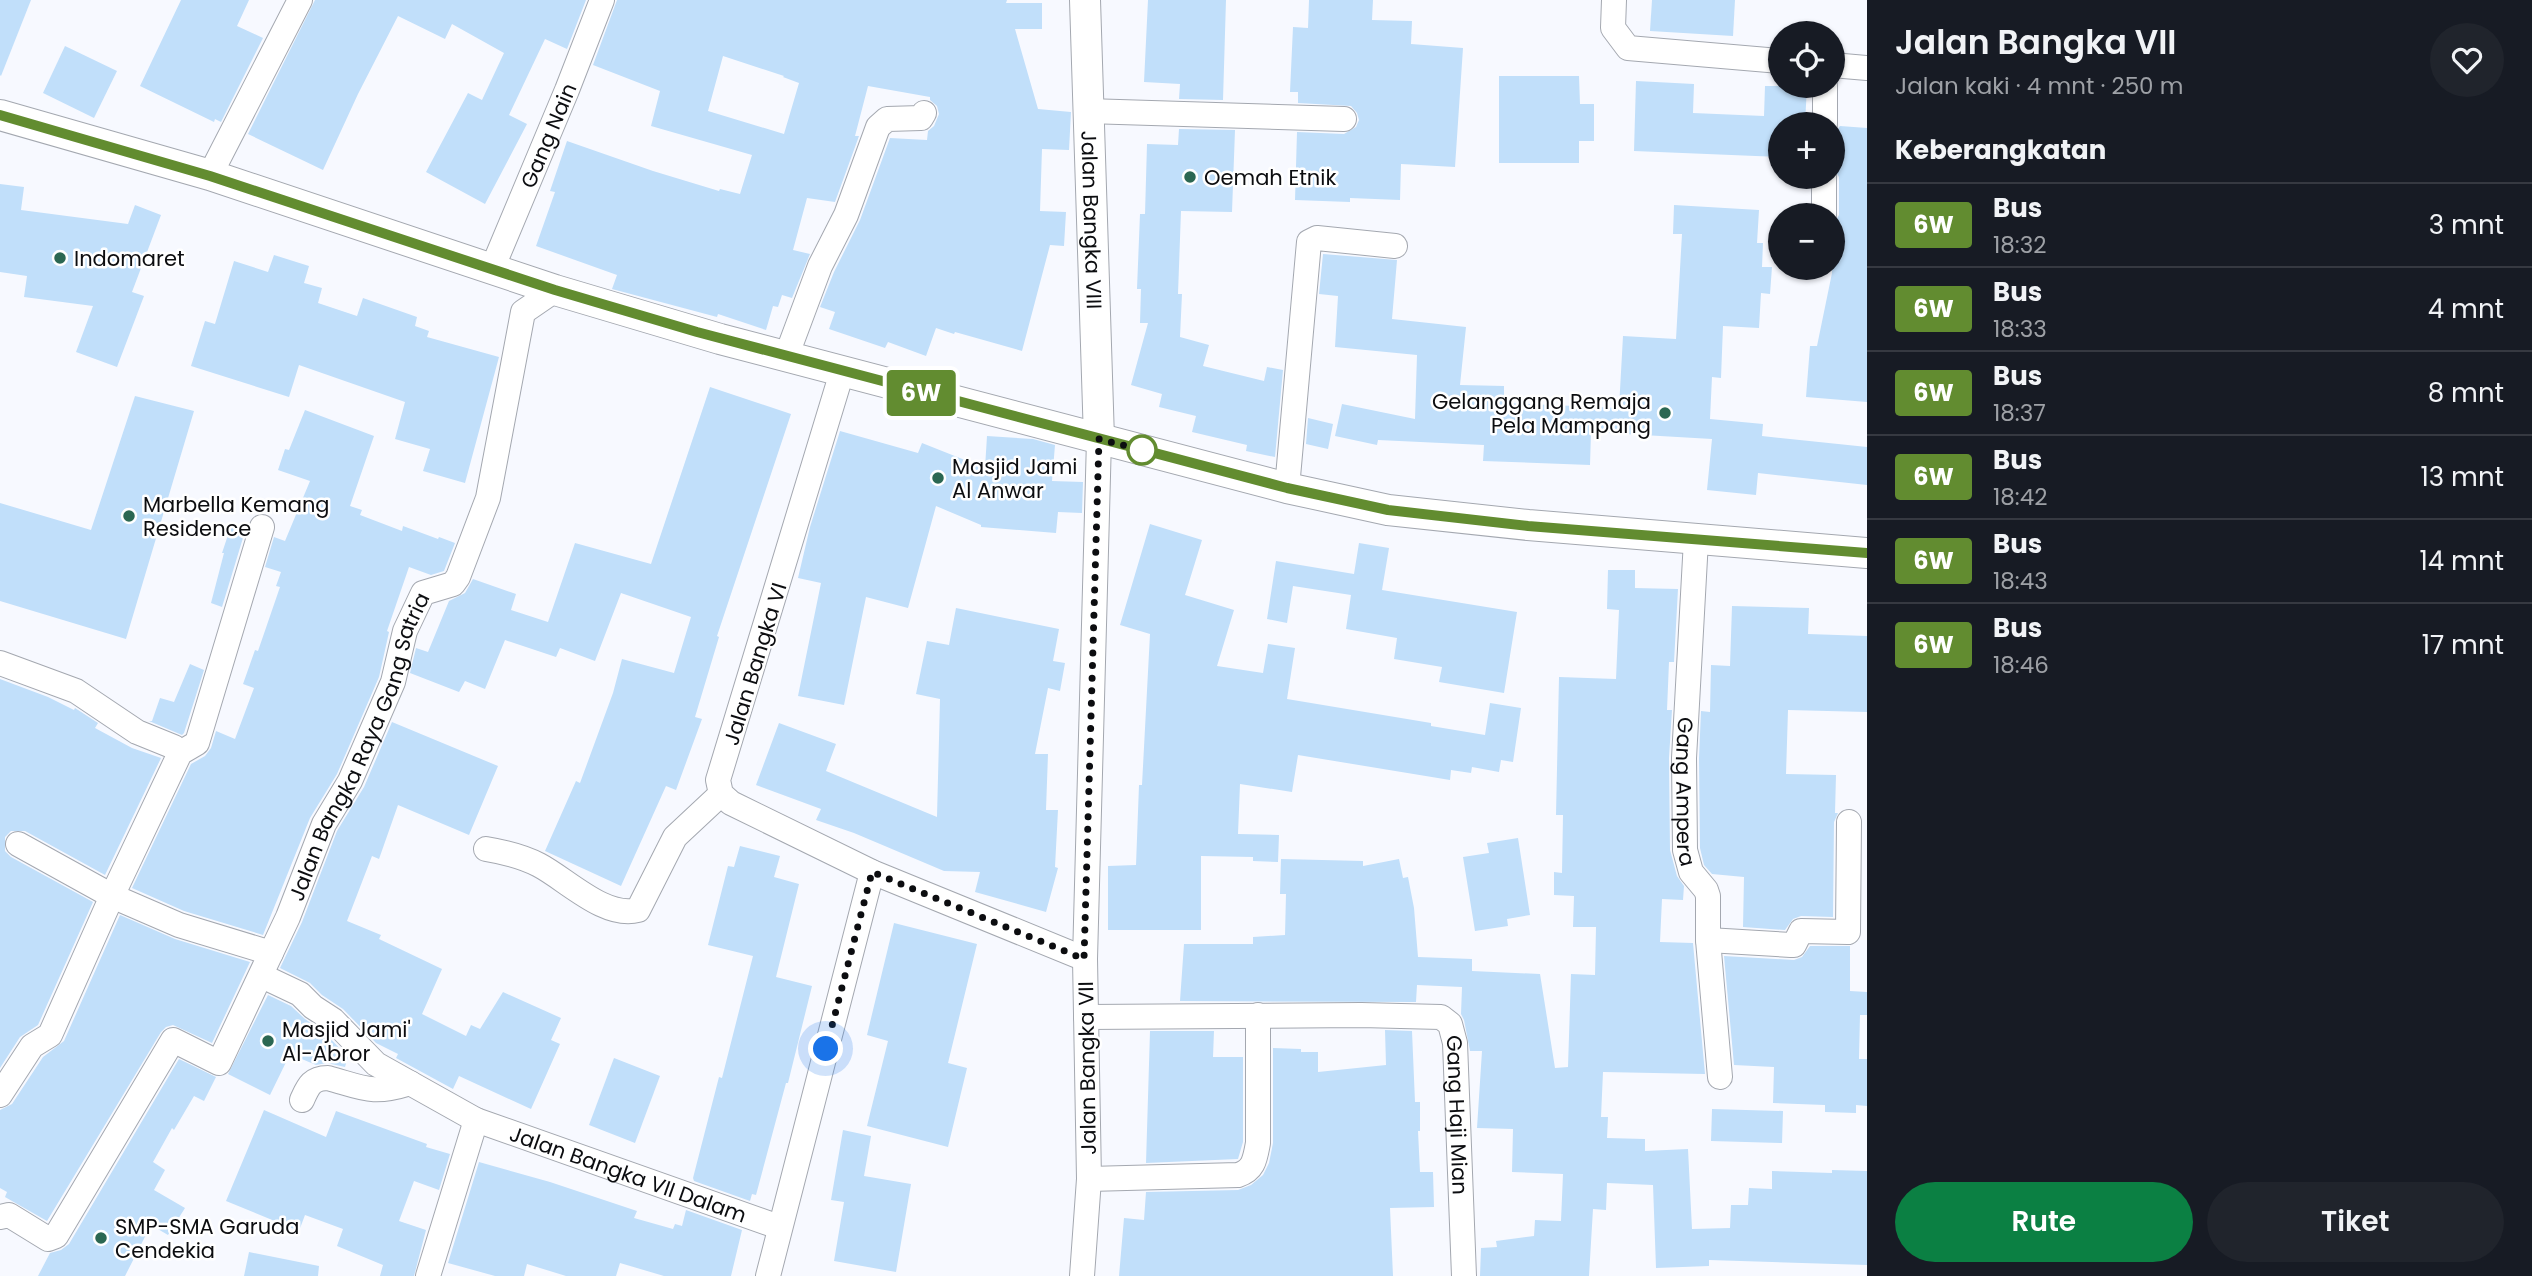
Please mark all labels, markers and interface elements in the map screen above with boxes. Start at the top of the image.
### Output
text: Jalan Bangka VII [1895,19,2177,66]
map controls [1768,21,1845,280]
button: locate [1768,21,1845,98]
button: heart [2430,23,2504,97]
text: Jalan kaki · 4 mnt · 250 m [1895,70,2183,102]
street label: Gang Nain [513,78,583,192]
button: + [1768,112,1845,189]
street label: Jalan Bangka VIII [1075,130,1109,310]
text: Keberangkatan [1895,132,2106,168]
place label: Oemah Etnik [1204,163,1336,192]
marker: Oemah Etnik [1182,169,1198,185]
text: Bus [1993,190,2042,226]
button: − [1768,203,1845,280]
text: 3 mnt [2429,207,2504,243]
text: 6W [1913,208,1954,241]
text: 18:32 [1993,229,2047,261]
place label: Indomaret [74,244,185,273]
marker: Indomaret [52,250,68,266]
text: Bus [1993,274,2042,310]
text: 4 mnt [2428,291,2504,327]
text: 6W [1913,292,1954,325]
text: 18:33 [1993,313,2047,345]
text: Bus [1993,358,2042,394]
line badge: 6W [890,370,953,416]
text: 8 mnt [2428,375,2504,411]
text: 6W [901,376,941,409]
text: 6W [1913,376,1954,409]
place label: Gelanggang Remaja Pela Mampang [1432,387,1651,440]
text: 18:37 [1993,397,2046,429]
marker: Gelanggang Remaja Pela Mampang [1657,405,1673,421]
unlabelled marker [1127,435,1157,465]
text: Bus [1993,442,2042,478]
place label: Masjid Jami Al Anwar [952,452,1078,505]
text: 13 mnt [2421,459,2504,495]
text: 6W [1913,460,1954,493]
marker: Masjid Jami Al Anwar [930,470,946,486]
text: 18:42 [1993,481,2047,513]
place label: Marbella Kemang Residence [143,490,330,543]
marker: Marbella Kemang Residence [121,508,137,524]
text: Bus [1993,526,2042,562]
text: 14 mnt [2419,543,2504,579]
text: 6W [1913,544,1954,577]
text: 18:43 [1993,565,2048,597]
street label: Jalan Bangka VI [717,579,793,749]
street label: Jalan Bangka Raya Gang Satria [281,587,436,905]
text: Bus [1993,610,2042,646]
text: 17 mnt [2422,627,2504,663]
text: 6W [1913,628,1954,661]
text: 18:46 [1993,649,2049,681]
street label: Gang Ampera [1669,716,1703,869]
street label: Jalan Bangka VII [1071,981,1103,1155]
place label: Masjid Jami' Al-Abror [282,1015,411,1068]
your location [808,1031,843,1066]
marker: Masjid Jami' Al-Abror [260,1033,276,1049]
street label: Gang Haji Mian [1440,1035,1475,1195]
street label: Jalan Bangka VII Dalam [506,1119,751,1229]
button: Rute [1895,1182,2193,1262]
button: Tiket [2207,1182,2504,1262]
place label: SMP-SMA Garuda Cendekia [115,1212,300,1265]
marker: SMP-SMA Garuda Cendekia [93,1230,109,1246]

